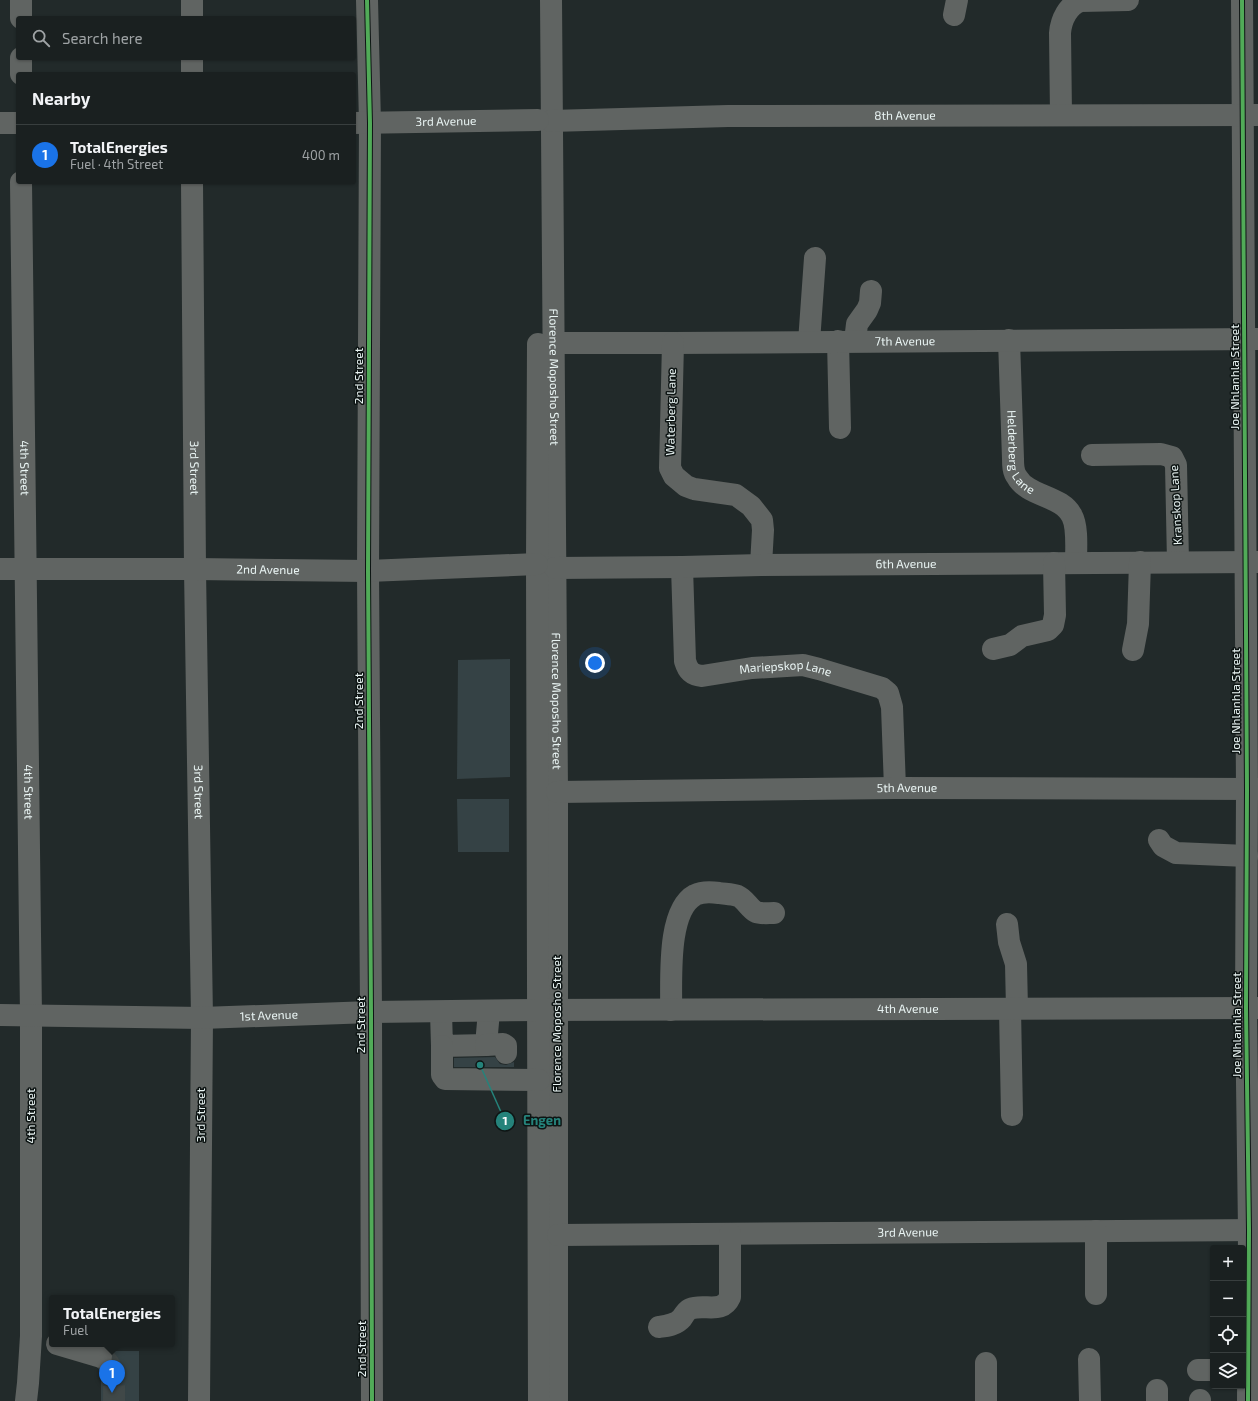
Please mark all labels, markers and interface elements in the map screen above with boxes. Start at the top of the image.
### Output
search box [16,16,356,60]
icon: search [30,27,52,49]
text: Search here [62,29,143,47]
text: Nearby [32,88,90,108]
street label: 8th Avenue [874,108,936,122]
street label: 3rd Avenue [415,113,477,128]
text: TotalEnergies [70,138,168,156]
text: 1 [42,147,48,163]
text: 400 m [302,147,340,163]
text: Fuel · 4th Street [70,156,163,172]
street label: Florence Moposho Street [547,308,562,446]
street label: Joe Nhlanhla Street [1227,324,1241,430]
street label: 7th Avenue [875,333,935,348]
street label: 2nd Street [351,347,365,404]
street label: Waterberg Lane [662,368,678,456]
street label: Helderberg Lane [1005,410,1037,496]
street label: 4th Street [18,440,33,496]
street label: 3rd Street [188,441,202,496]
street label: Kranskop Lane [1166,465,1184,545]
street label: 6th Avenue [875,556,937,570]
street label: 2nd Avenue [236,561,300,576]
street label: Florence Moposho Street [550,632,565,770]
street label: Joe Nhlanhla Street [1228,648,1242,754]
your location [585,653,605,673]
street label: Mariepskop Lane [738,657,834,678]
street label: 2nd Street [351,672,365,729]
street label: 4th Street [22,764,37,820]
street label: 3rd Street [192,765,207,820]
street label: 5th Avenue [877,780,937,794]
street label: Florence Moposho Street [549,955,563,1092]
street label: Joe Nhlanhla Street [1229,972,1243,1078]
street label: 2nd Street [353,996,367,1053]
street label: 4th Avenue [877,1001,939,1015]
street label: 1st Avenue [240,1007,298,1023]
street label: 3rd Street [193,1087,207,1142]
street label: 4th Street [23,1088,37,1143]
callout: Engen [495,1108,569,1133]
text: Engen [523,1112,561,1128]
text: 1 [502,1113,508,1127]
street label: 3rd Avenue [877,1224,939,1239]
map controls [1210,1245,1246,1389]
button: + [1210,1245,1246,1281]
button: − [1210,1281,1246,1317]
popup [49,1295,175,1347]
text: TotalEnergies [63,1304,161,1322]
button: locate [1210,1317,1246,1353]
street label: 2nd Street [354,1320,368,1377]
text: Fuel [63,1322,88,1338]
button: layers [1210,1353,1246,1389]
pin: 1 [99,1360,125,1393]

